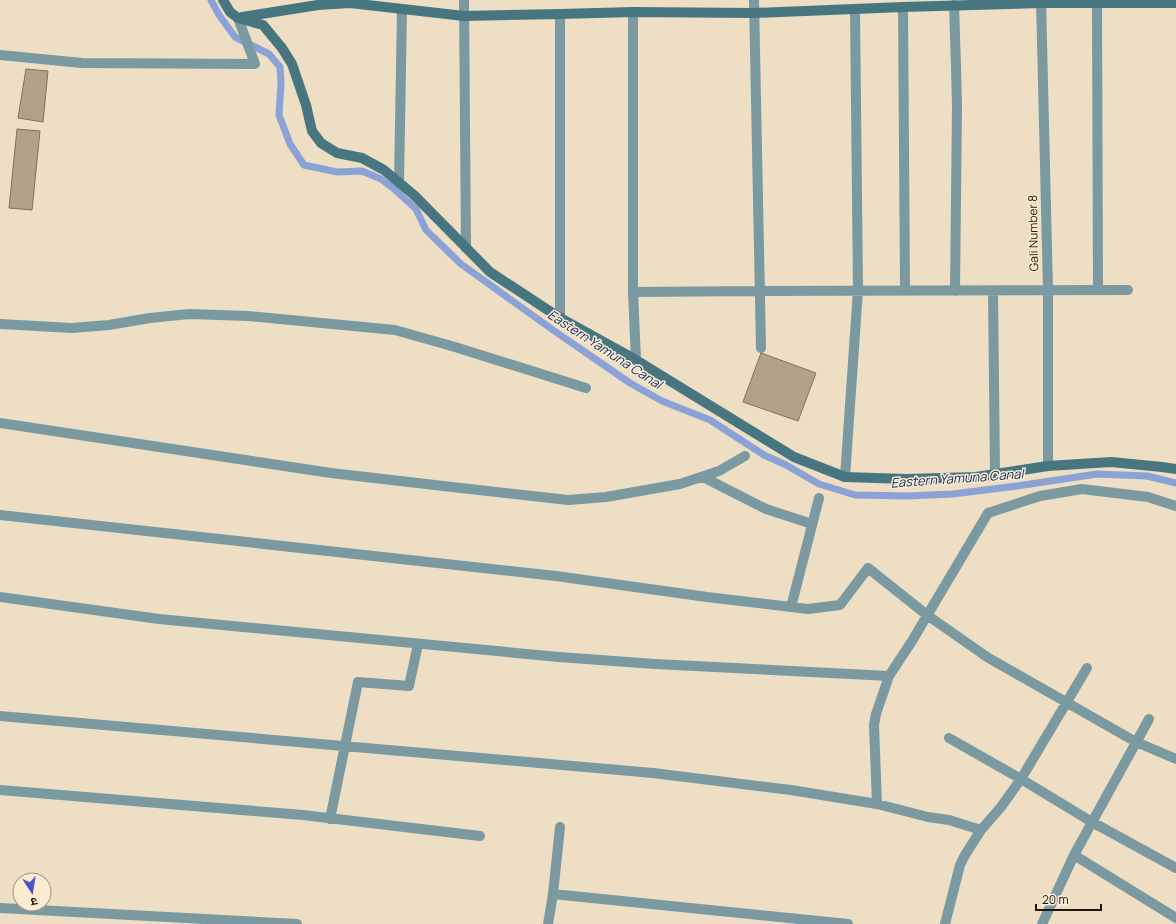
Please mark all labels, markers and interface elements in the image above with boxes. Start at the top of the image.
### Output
street label: Gali Number 8 [1024,195,1042,271]
water label: Eastern Yamuna Canal [544,305,667,394]
water label: Eastern Yamuna Canal [890,464,1026,492]
north arrow [12,872,52,912]
scale bar [1036,886,1101,912]
text: 20 m [1042,891,1069,908]
text: उ [29,894,39,910]

